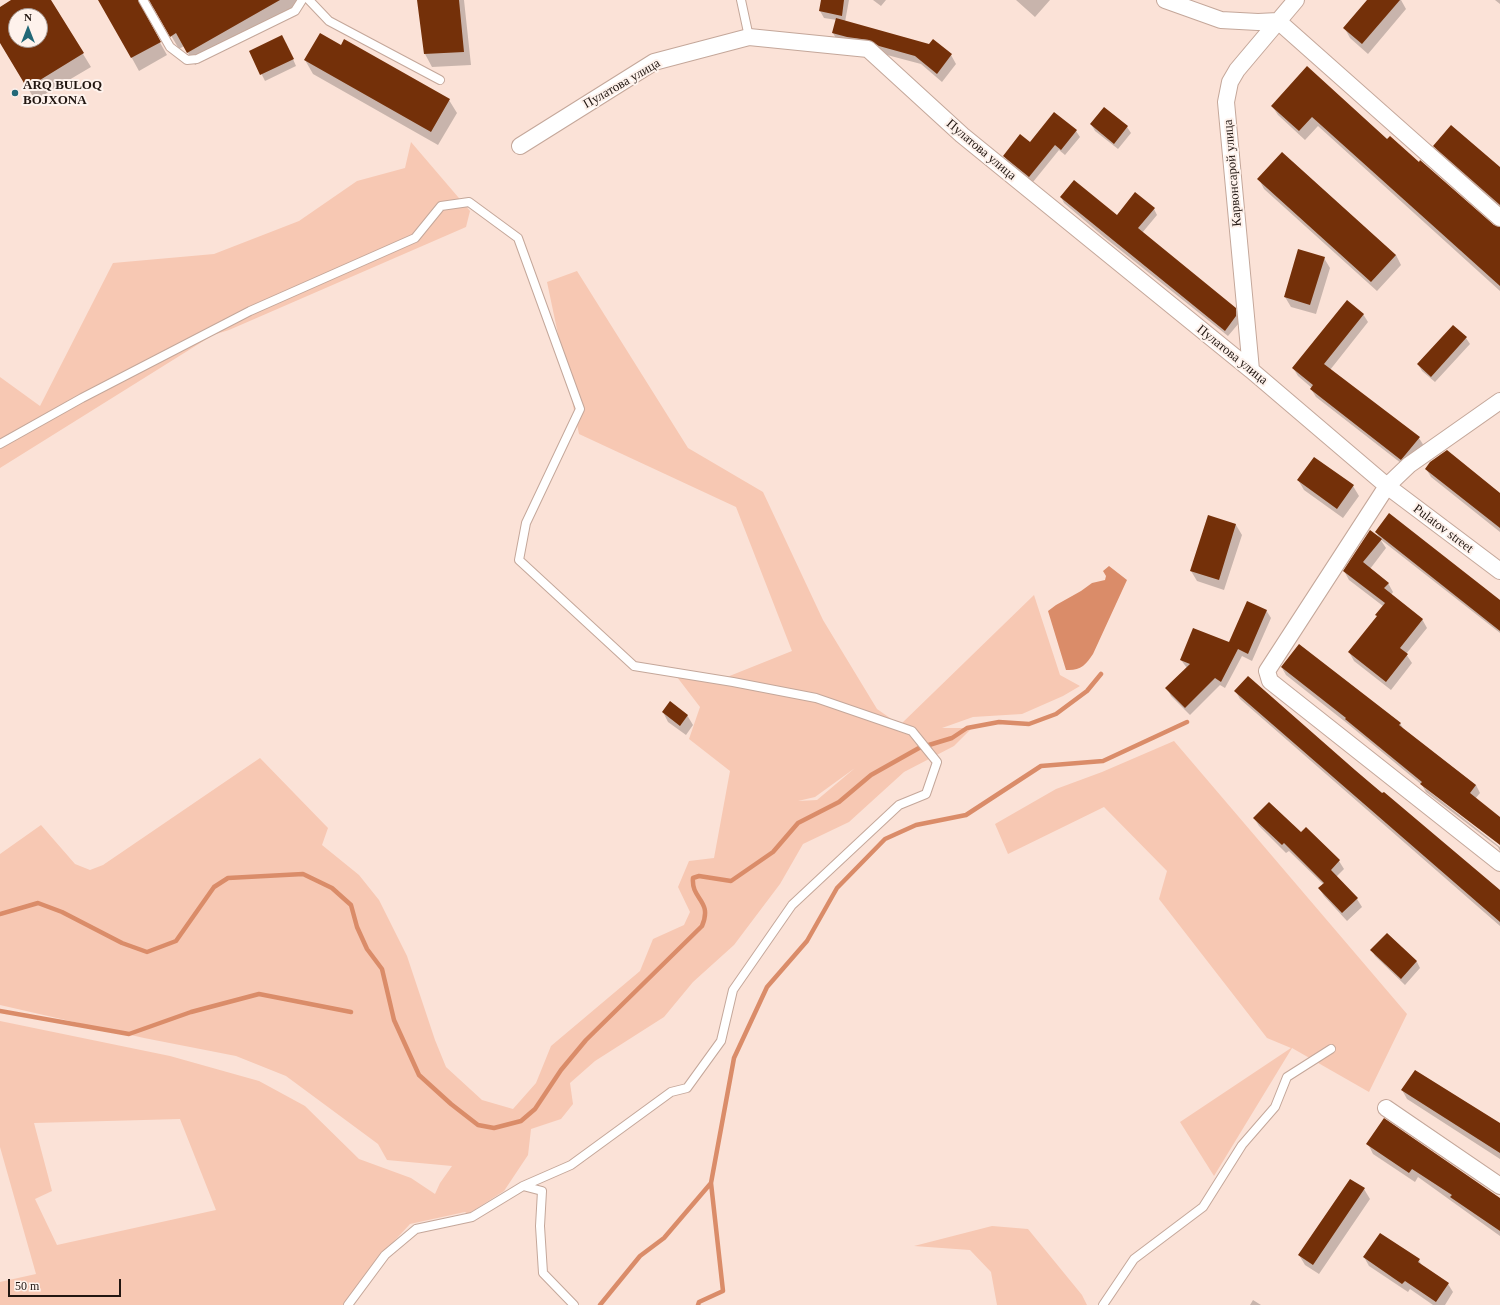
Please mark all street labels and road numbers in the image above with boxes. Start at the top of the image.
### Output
street label: Пулатова улица [581,56,663,112]
street label: Пулатова улица [943,116,1019,184]
street label: Карвонсарой улица [1221,119,1245,227]
street label: Пулатова улица [1194,322,1270,388]
street label: Pulatov street [1410,501,1476,557]

